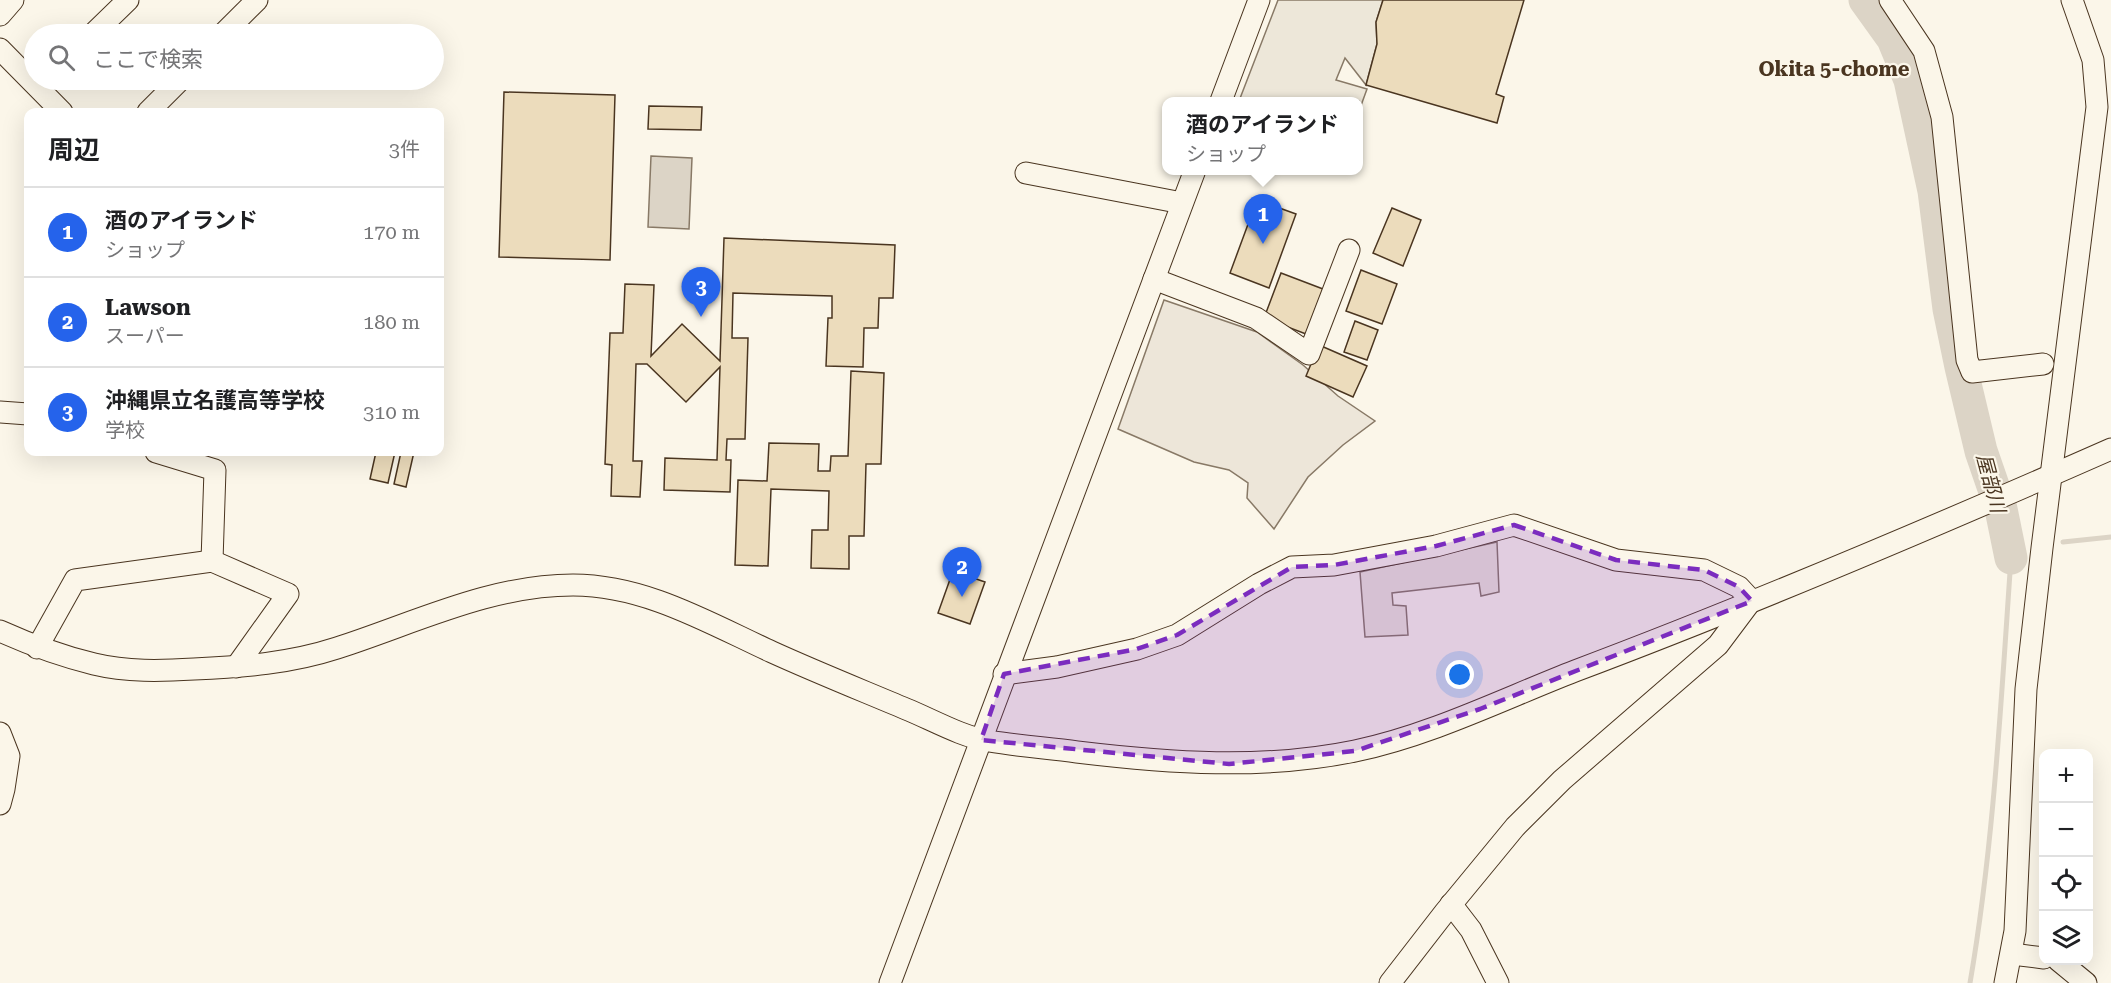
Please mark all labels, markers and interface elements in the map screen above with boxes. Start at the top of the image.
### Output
search box [24,24,444,90]
icon: search [45,41,78,74]
text: ここで検索 [93,47,203,72]
district label: Okita 5-chome [1758,57,1910,81]
popup [1162,97,1363,175]
text: 酒のアイランド [1186,112,1339,137]
text: 周辺 [48,135,100,165]
text: 3件 [389,137,420,161]
text: ショップ [1186,142,1266,166]
pin: 1 [1244,194,1282,244]
text: 酒のアイランド [105,208,258,233]
text: 1 [62,220,73,244]
text: 170 m [363,220,420,244]
text: ショップ [105,238,185,262]
pin: 3 [682,268,720,317]
text: Lawson [105,295,191,320]
text: 2 [62,310,73,334]
text: 180 m [363,310,420,334]
text: スーパー [105,324,185,348]
text: 沖縄県立名護高等学校 [105,388,325,413]
text: 3 [62,400,73,424]
text: 310 m [363,400,420,424]
text: 学校 [105,418,145,442]
water label: 屋部川 [1972,451,2011,517]
pin: 2 [942,548,982,597]
your location [1445,660,1474,689]
map controls [2039,749,2093,965]
button: + [2039,749,2093,803]
button: − [2039,803,2093,857]
button: locate [2039,857,2093,911]
button: layers [2039,911,2093,965]

